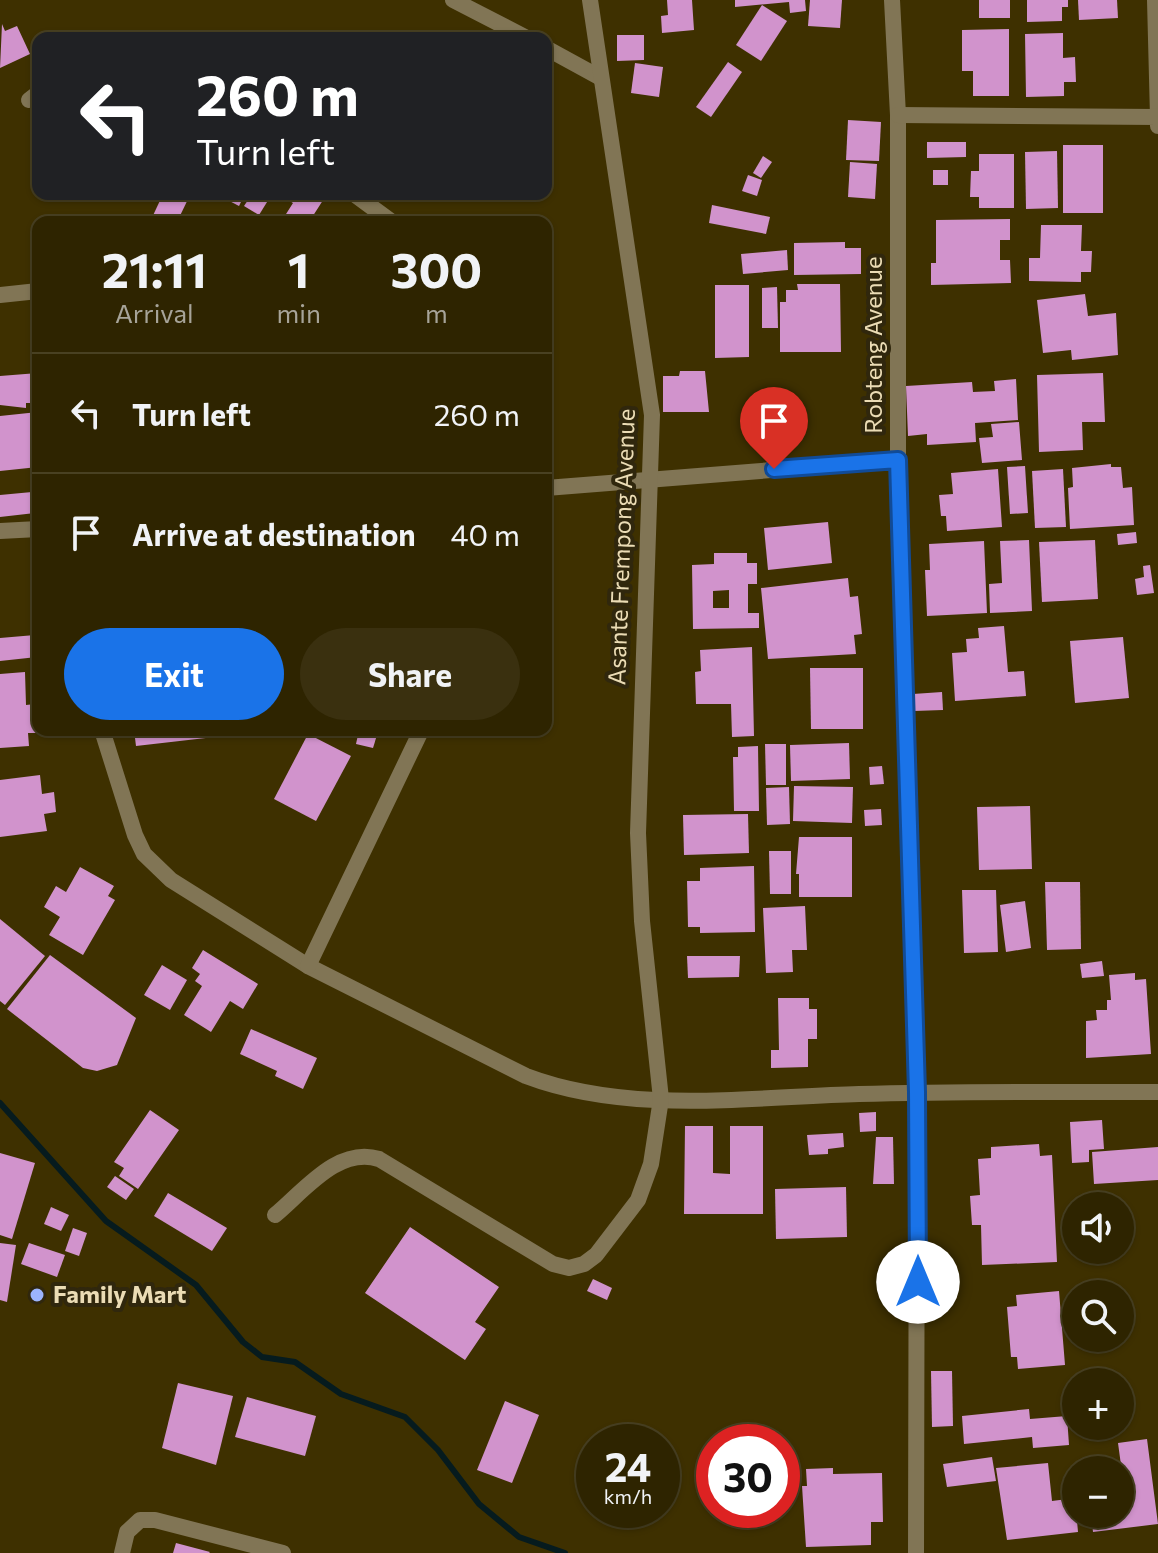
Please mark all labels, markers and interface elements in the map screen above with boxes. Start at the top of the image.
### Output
text: 260 m [196,59,359,128]
icon: left [64,64,168,168]
text: Turn left [196,128,335,172]
text: 21:11 [102,239,207,298]
text: 1 [288,239,310,298]
text: 300 [391,239,482,298]
street label: Robteng Avenue [858,256,887,434]
text: Arrival [115,297,194,328]
text: min [277,297,321,328]
text: m [425,297,448,328]
pin [740,387,808,469]
icon: left [64,391,108,435]
text: Turn left [132,395,251,432]
text: 260 m [434,395,520,432]
icon: arrive [752,399,796,443]
street label: Asante Frempong Avenue [601,408,640,686]
icon: arrive [64,511,108,555]
text: Arrive at destination [132,515,416,552]
text: 40 m [451,515,520,552]
button: Exit [64,628,284,720]
button: Share [300,628,520,720]
map controls [1062,1192,1134,1528]
button: sound [1062,1192,1134,1264]
position arrow [876,1240,960,1324]
place label: Family Mart [53,1279,187,1308]
button: search [1062,1280,1134,1352]
marker: Family Mart [28,1286,46,1304]
button: + [1062,1368,1134,1440]
speed limit sign: 30 [696,1424,800,1528]
text: 24 [605,1441,651,1490]
button: − [1062,1456,1134,1528]
text: km/h [604,1484,652,1508]

